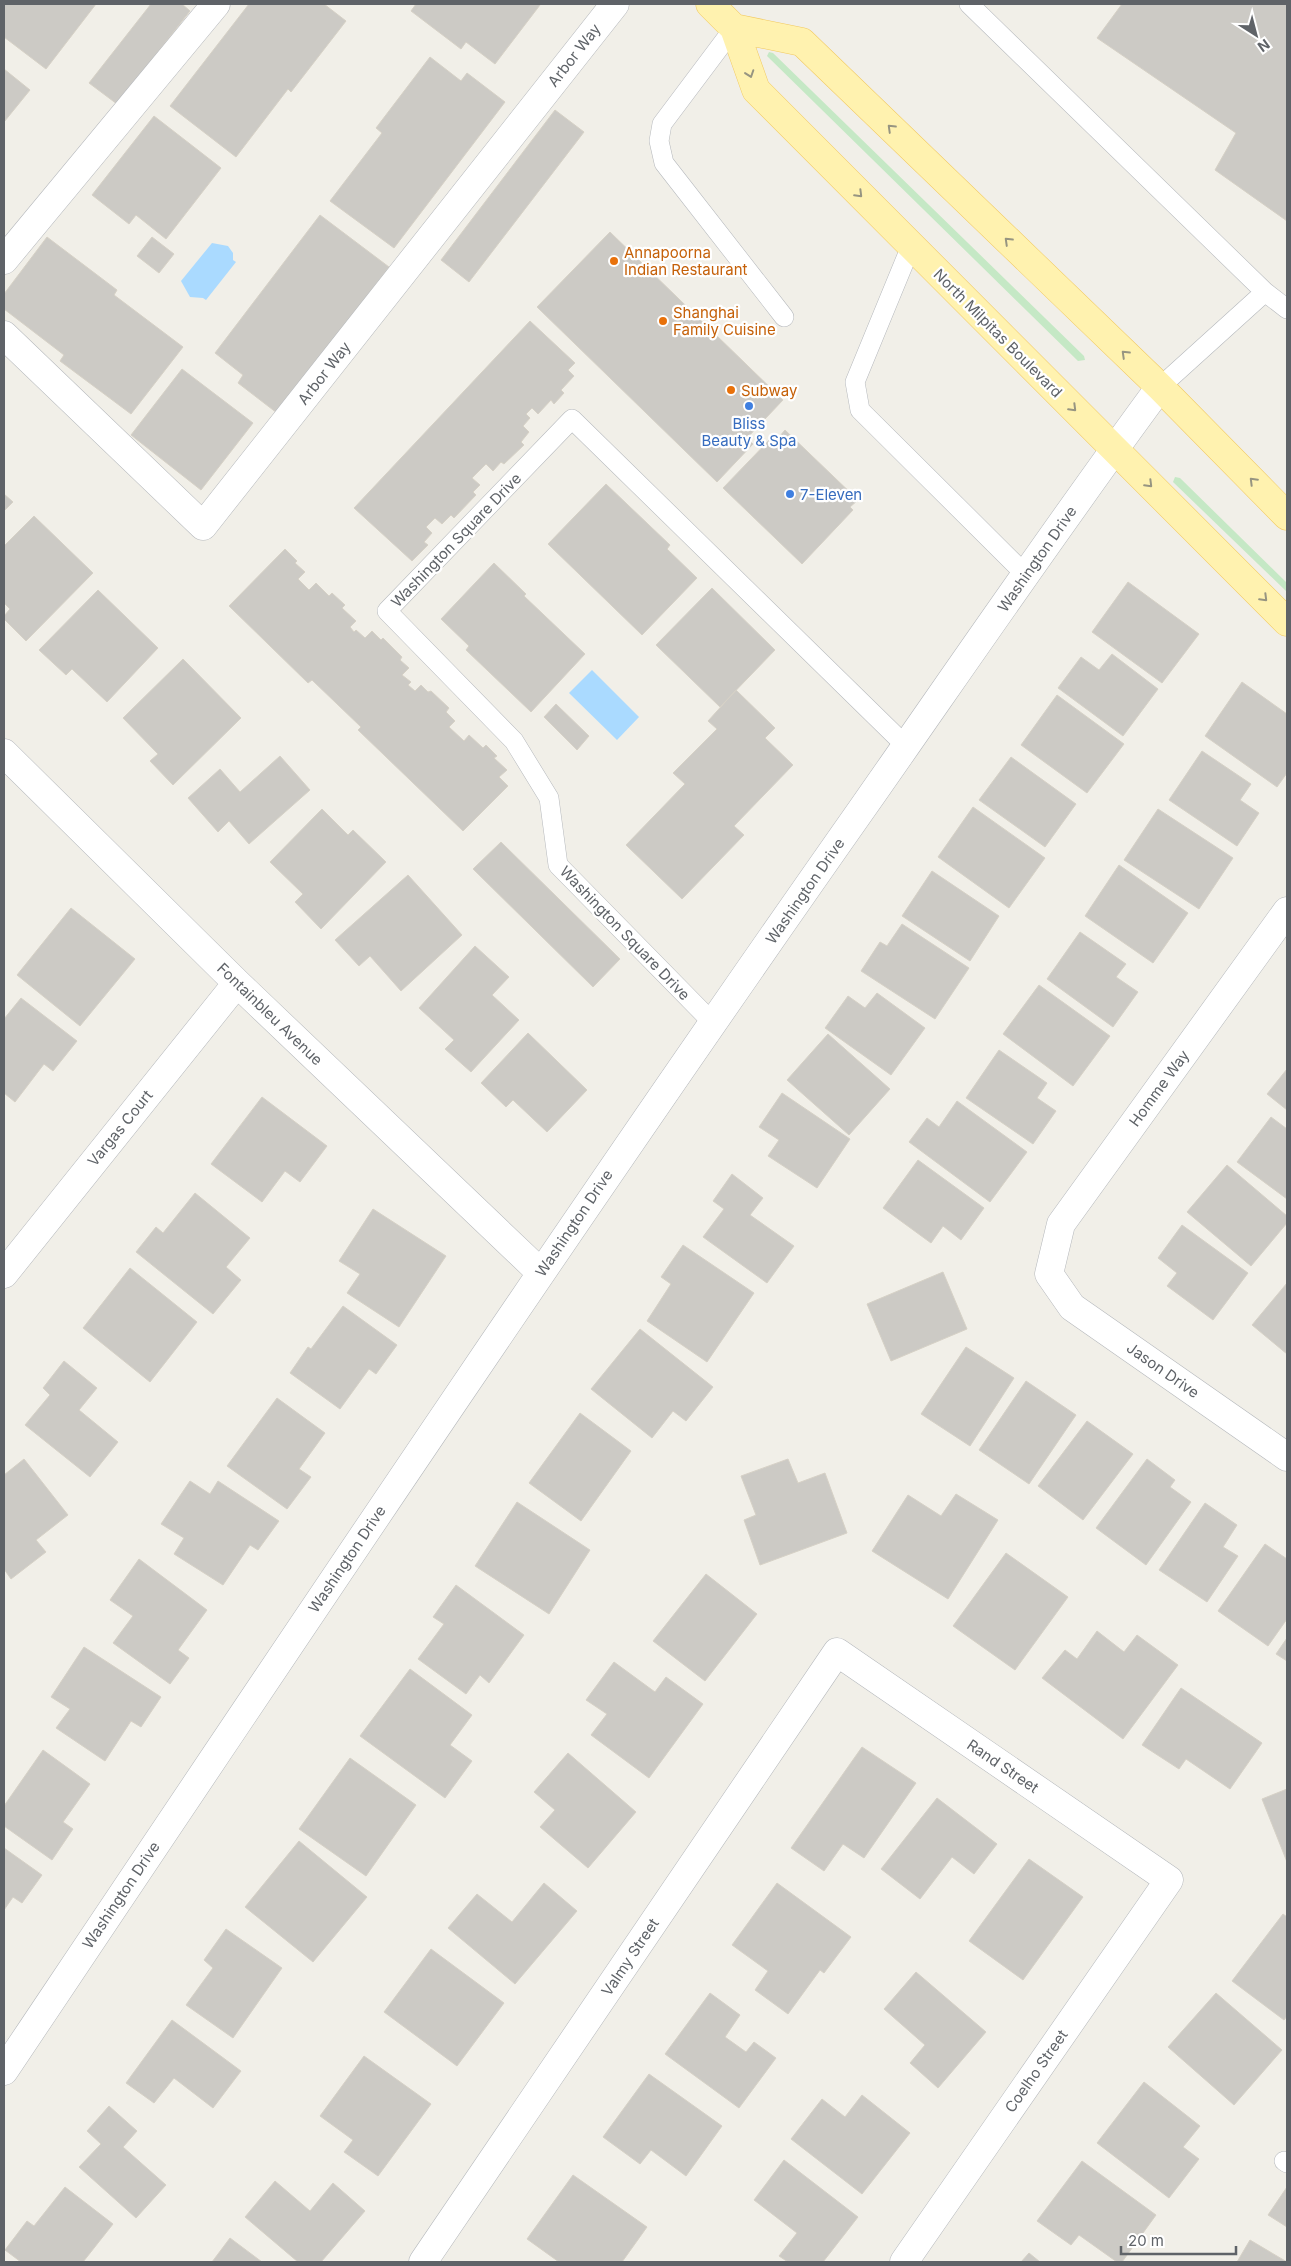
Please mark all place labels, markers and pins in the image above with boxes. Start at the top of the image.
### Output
place label: Annapoorna Indian Restaurant [624,243,748,279]
marker: Annapoorna Indian Restaurant [608,255,620,267]
place label: Shanghai Family Cuisine [673,303,776,339]
marker: Shanghai Family Cuisine [657,315,669,327]
place label: Subway [741,381,798,400]
marker: Subway [725,384,737,396]
marker: Bliss Beauty & Spa [743,400,755,412]
place label: Bliss Beauty & Spa [701,414,797,450]
place label: 7-Eleven [800,485,862,504]
marker: 7-Eleven [784,488,796,500]

